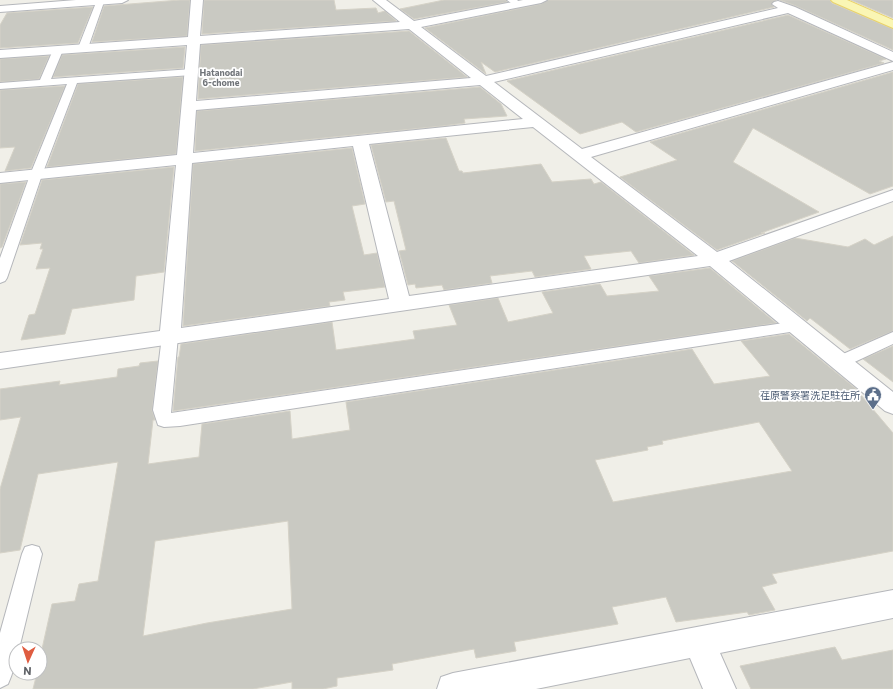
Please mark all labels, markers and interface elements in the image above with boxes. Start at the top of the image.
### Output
district label: Hatanodai 6-chome [199,67,243,88]
public building icon: 荏原警察署洗足駐在所 [863,385,883,410]
place label: 荏原警察署洗足駐在所 [760,389,860,401]
north arrow [8,641,48,681]
text: N [23,665,32,678]

